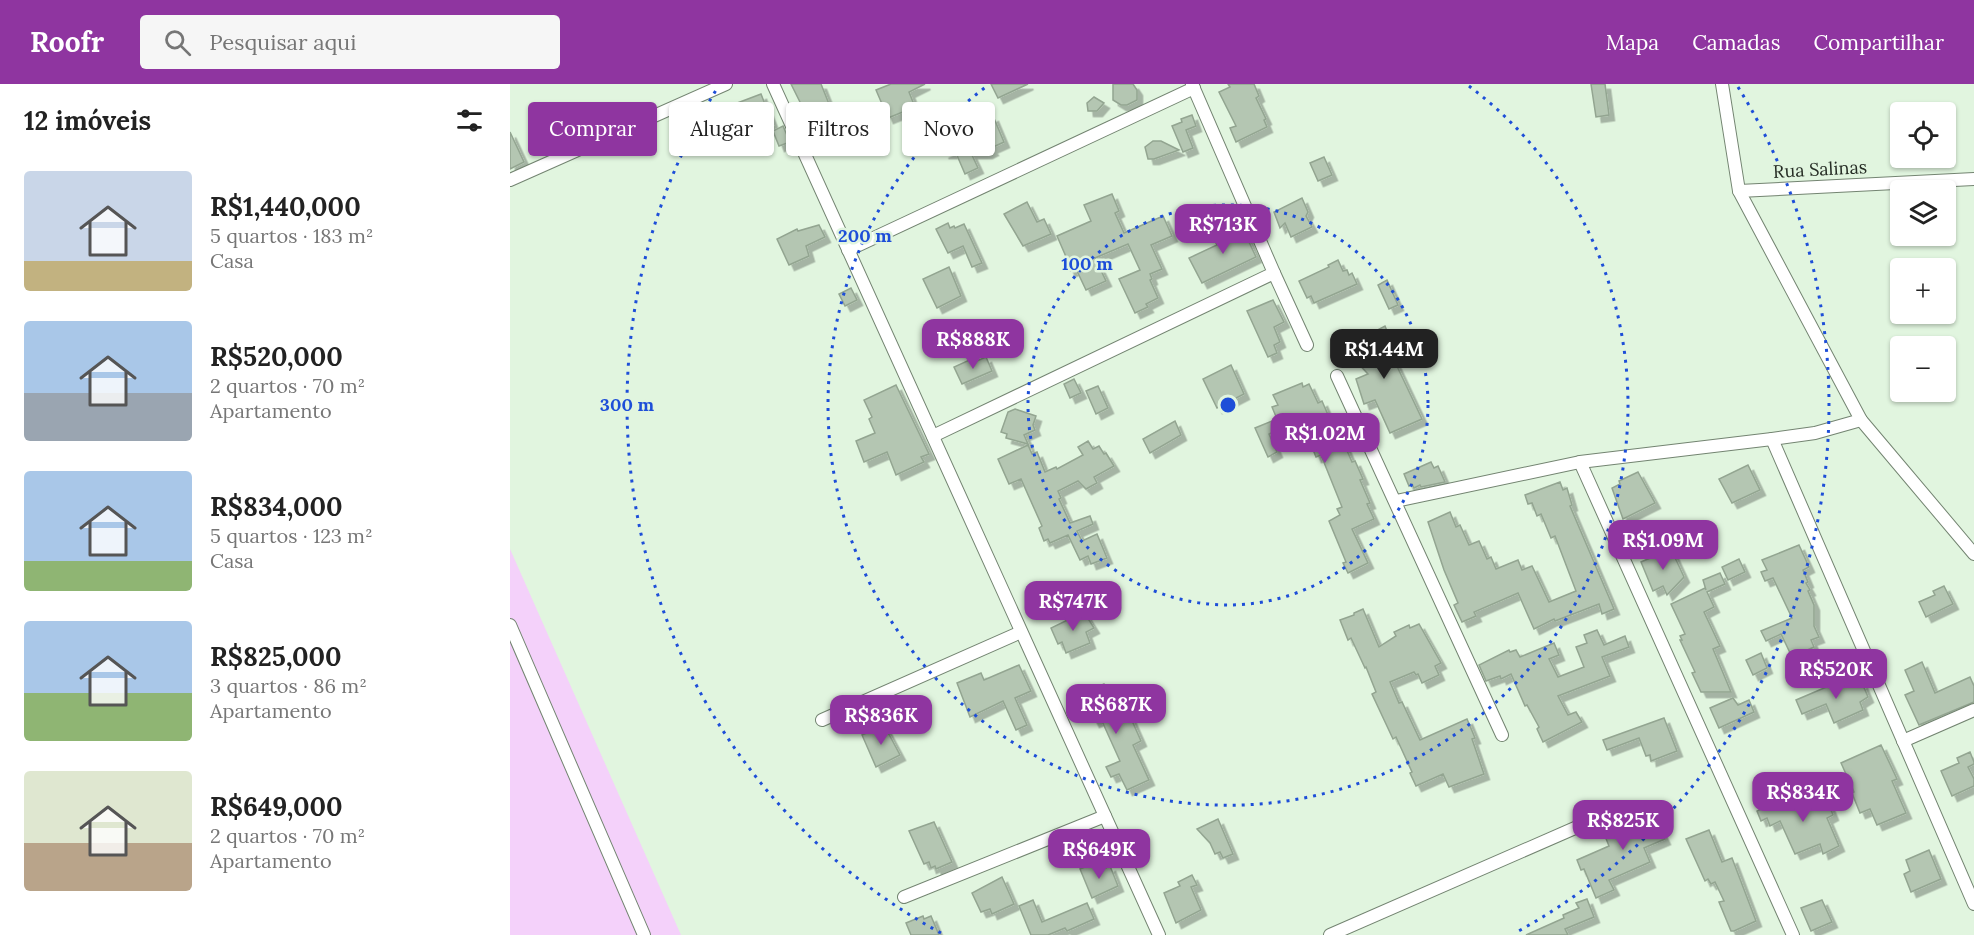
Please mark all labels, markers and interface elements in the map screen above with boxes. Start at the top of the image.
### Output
search box [140,15,560,69]
text: Roofr [30,24,104,60]
icon: search [161,26,194,59]
text: Pesquisar aqui [209,28,356,56]
text: Mapa [1606,29,1659,56]
text: Camadas [1692,29,1780,56]
text: Compartilhar [1813,29,1944,56]
chip: Comprar [528,102,657,156]
chip: Alugar [669,102,774,156]
chip: Filtros [786,102,890,156]
chip: Novo [902,102,995,156]
map controls [1890,102,1956,402]
button: locate [1890,102,1956,168]
text: 12 imóveis [24,104,151,137]
icon: filters [453,104,486,137]
street label: Rua Salinas [1772,155,1868,183]
button: layers [1890,180,1956,246]
text: R$1,440,000 [210,190,361,223]
icon: home [72,195,144,267]
pin: R$713K [1174,204,1272,255]
text: R$713K [1189,211,1257,236]
text: 5 quartos · 183 m² [210,223,373,248]
text: 200 m [838,224,892,247]
text: Casa [210,248,254,273]
text: 100 m [1061,252,1113,275]
button: + [1890,258,1956,324]
pin: R$888K [924,319,1022,370]
text: R$888K [936,326,1010,351]
pin: R$1.44M [1329,329,1439,380]
text: R$1.44M [1344,336,1424,361]
button: − [1890,336,1956,402]
text: R$520,000 [210,340,343,373]
icon: home [72,345,144,417]
text: 2 quartos · 70 m² [210,373,365,398]
text: 300 m [600,393,655,416]
centre of rings [1218,395,1238,415]
text: Apartamento [210,398,332,423]
pin: R$1.02M [1270,413,1380,464]
text: R$1.02M [1285,420,1365,445]
text: R$834,000 [210,490,343,523]
icon: home [72,495,144,567]
pin: R$1.09M [1608,520,1718,571]
text: 5 quartos · 123 m² [210,523,373,548]
text: R$1.09M [1622,527,1704,552]
text: Casa [210,548,254,573]
pin: R$747K [1024,581,1122,632]
text: R$747K [1038,588,1108,613]
text: R$825,000 [210,640,342,673]
icon: home [72,645,144,717]
pin: R$520K [1787,649,1885,700]
text: R$520K [1799,656,1873,681]
text: 3 quartos · 86 m² [210,673,367,698]
pin: R$687K [1067,684,1165,735]
text: R$687K [1080,691,1152,716]
pin: R$836K [832,695,930,746]
text: Apartamento [210,698,332,723]
text: R$836K [844,702,918,727]
pin: R$834K [1754,772,1852,823]
text: R$834K [1766,779,1840,804]
text: R$649,000 [210,790,343,823]
icon: home [72,795,144,867]
pin: R$825K [1574,800,1672,851]
text: R$825K [1587,807,1659,832]
text: 2 quartos · 70 m² [210,823,365,848]
pin: R$649K [1050,829,1148,880]
text: R$649K [1062,836,1136,861]
text: Apartamento [210,848,332,873]

